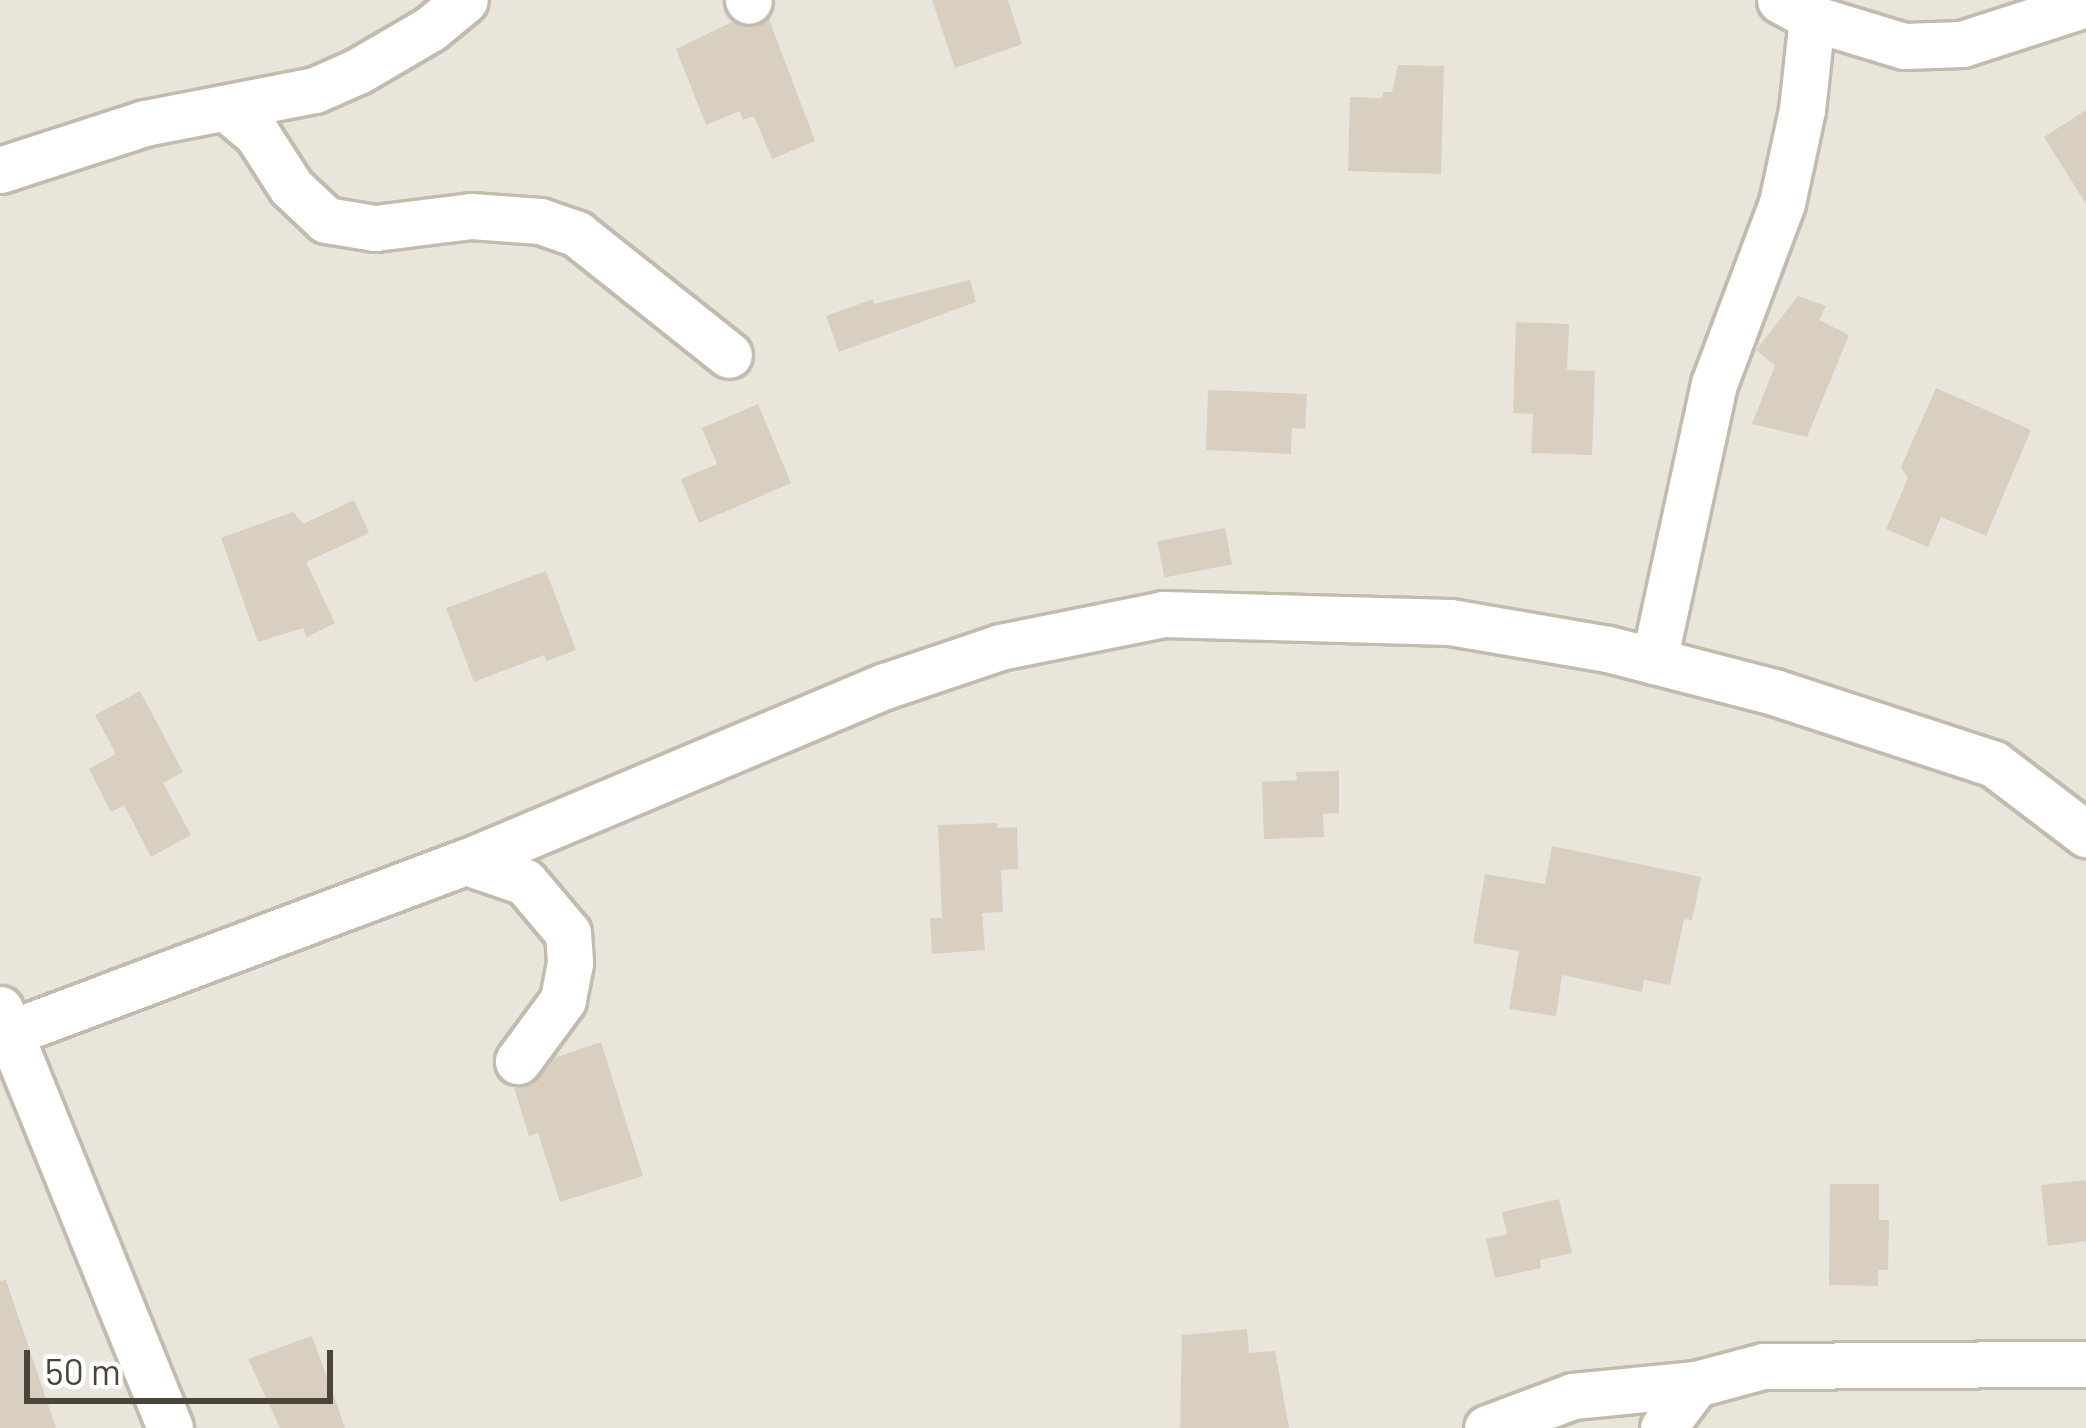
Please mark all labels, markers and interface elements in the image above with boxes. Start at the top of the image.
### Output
scale bar [30,1326,339,1400]
text: 50 m [45,1349,121,1392]

